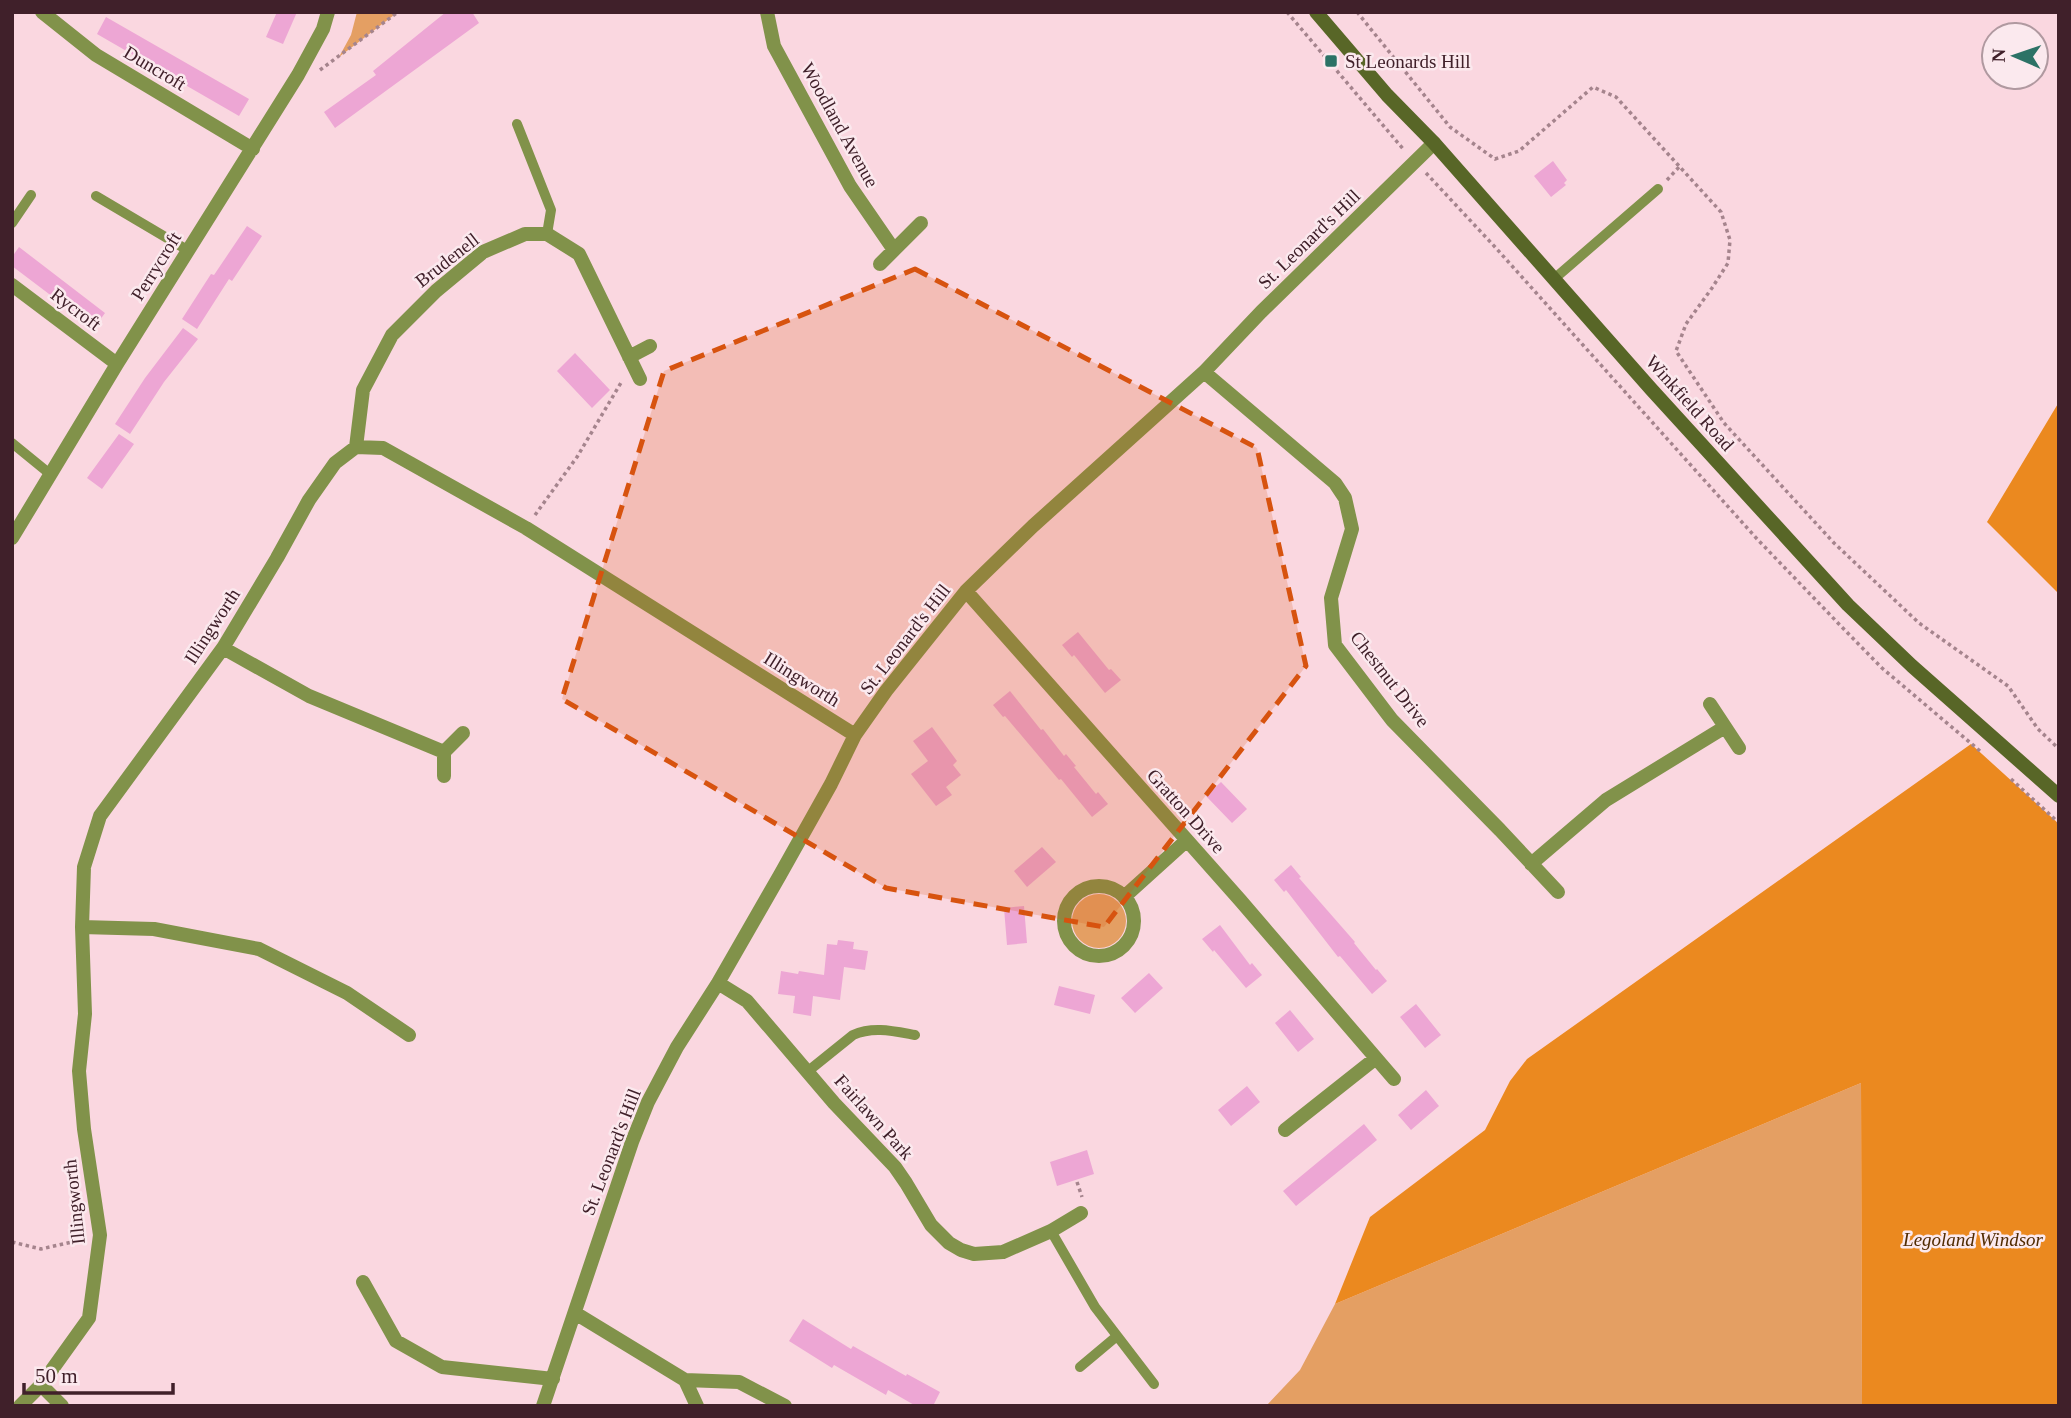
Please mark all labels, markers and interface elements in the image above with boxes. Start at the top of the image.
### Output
north arrow [1980,21,2050,91]
street label: Duncroft [120,41,190,95]
text: N [1988,48,2009,63]
place label: St Leonards Hill [1345,51,1471,72]
marker: St Leonards Hill [1323,53,1339,69]
street label: Woodland Avenue [797,59,883,191]
street label: St. Leonard's Hill [1254,185,1364,293]
street label: Perrycroft [127,227,186,304]
street label: Brudenell [411,229,483,291]
street label: Rycroft [47,283,106,335]
street label: Winkfield Road [1642,351,1739,455]
street label: St. Leonard's Hill [856,580,954,698]
street label: Illingworth [180,584,244,668]
street label: Chestnut Drive [1346,627,1434,731]
street label: Illingworth [760,647,844,711]
street label: Gratton Drive [1143,765,1229,857]
street label: Fairlawn Park [830,1070,918,1164]
street label: St. Leonard's Hill [577,1086,645,1218]
street label: Illingworth [59,1158,89,1246]
park label: Legoland Windsor [1902,1229,2044,1250]
scale bar [24,1352,173,1396]
text: 50 m [35,1364,78,1388]

